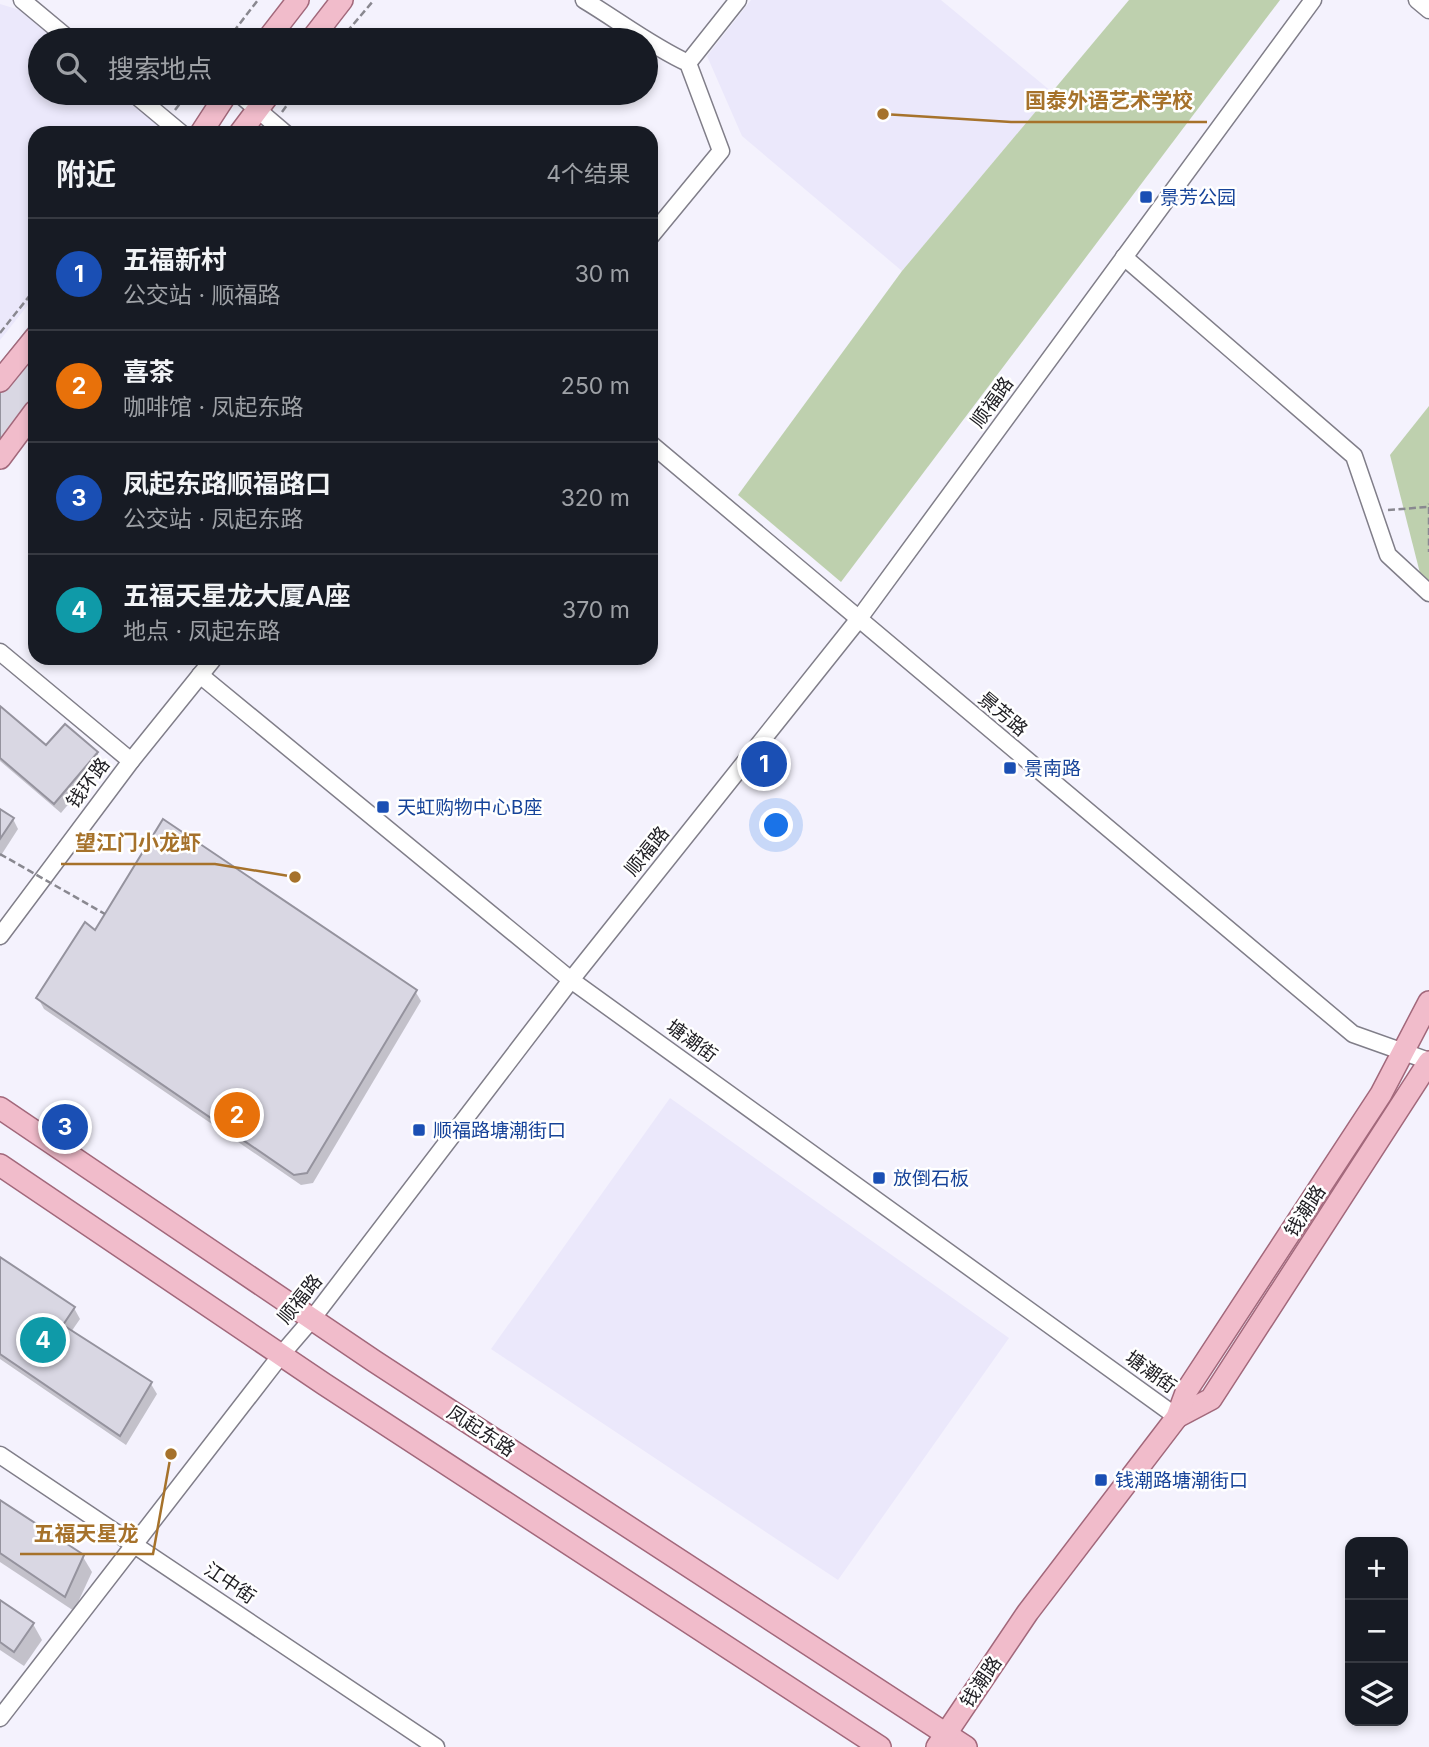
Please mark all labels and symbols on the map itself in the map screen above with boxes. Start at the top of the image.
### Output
callout: 国泰外语艺术学校 [1011,80,1207,122]
text: 国泰外语艺术学校 [1025,88,1193,113]
place label: 景芳公园 [1160,186,1236,209]
marker: 景芳公园 [1138,189,1154,205]
street label: 顺福路 [966,372,1018,432]
street label: 景芳路 [974,687,1032,741]
pin: 1 [741,738,787,790]
street label: 钱环路 [62,753,114,813]
place label: 景南路 [1024,757,1081,780]
marker: 景南路 [1002,760,1018,776]
place label: 天虹购物中心B座 [397,796,542,819]
marker: 天虹购物中心B座 [375,799,391,815]
your location [759,808,793,842]
callout: 望江门小龙虾 [61,822,215,864]
street label: 顺福路 [620,822,674,880]
text: 望江门小龙虾 [75,830,201,855]
street label: 塘潮街 [662,1015,722,1067]
pin: 2 [214,1089,260,1141]
pin: 3 [42,1101,88,1153]
place label: 顺福路塘潮街口 [433,1119,566,1142]
marker: 顺福路塘潮街口 [411,1122,427,1138]
place label: 放倒石板 [893,1167,969,1190]
marker: 放倒石板 [871,1170,887,1186]
street label: 钱潮路 [1280,1181,1330,1241]
street label: 顺福路 [273,1270,327,1328]
pin: 4 [20,1314,66,1366]
street label: 塘潮街 [1121,1346,1181,1398]
street label: 凤起东路 [443,1401,519,1461]
place label: 钱潮路塘潮街口 [1115,1469,1248,1492]
marker: 钱潮路塘潮街口 [1093,1472,1109,1488]
callout: 五福天星龙 [20,1512,153,1554]
text: 五福天星龙 [34,1521,139,1546]
street label: 江中街 [200,1558,260,1608]
street label: 钱潮路 [956,1652,1006,1712]

